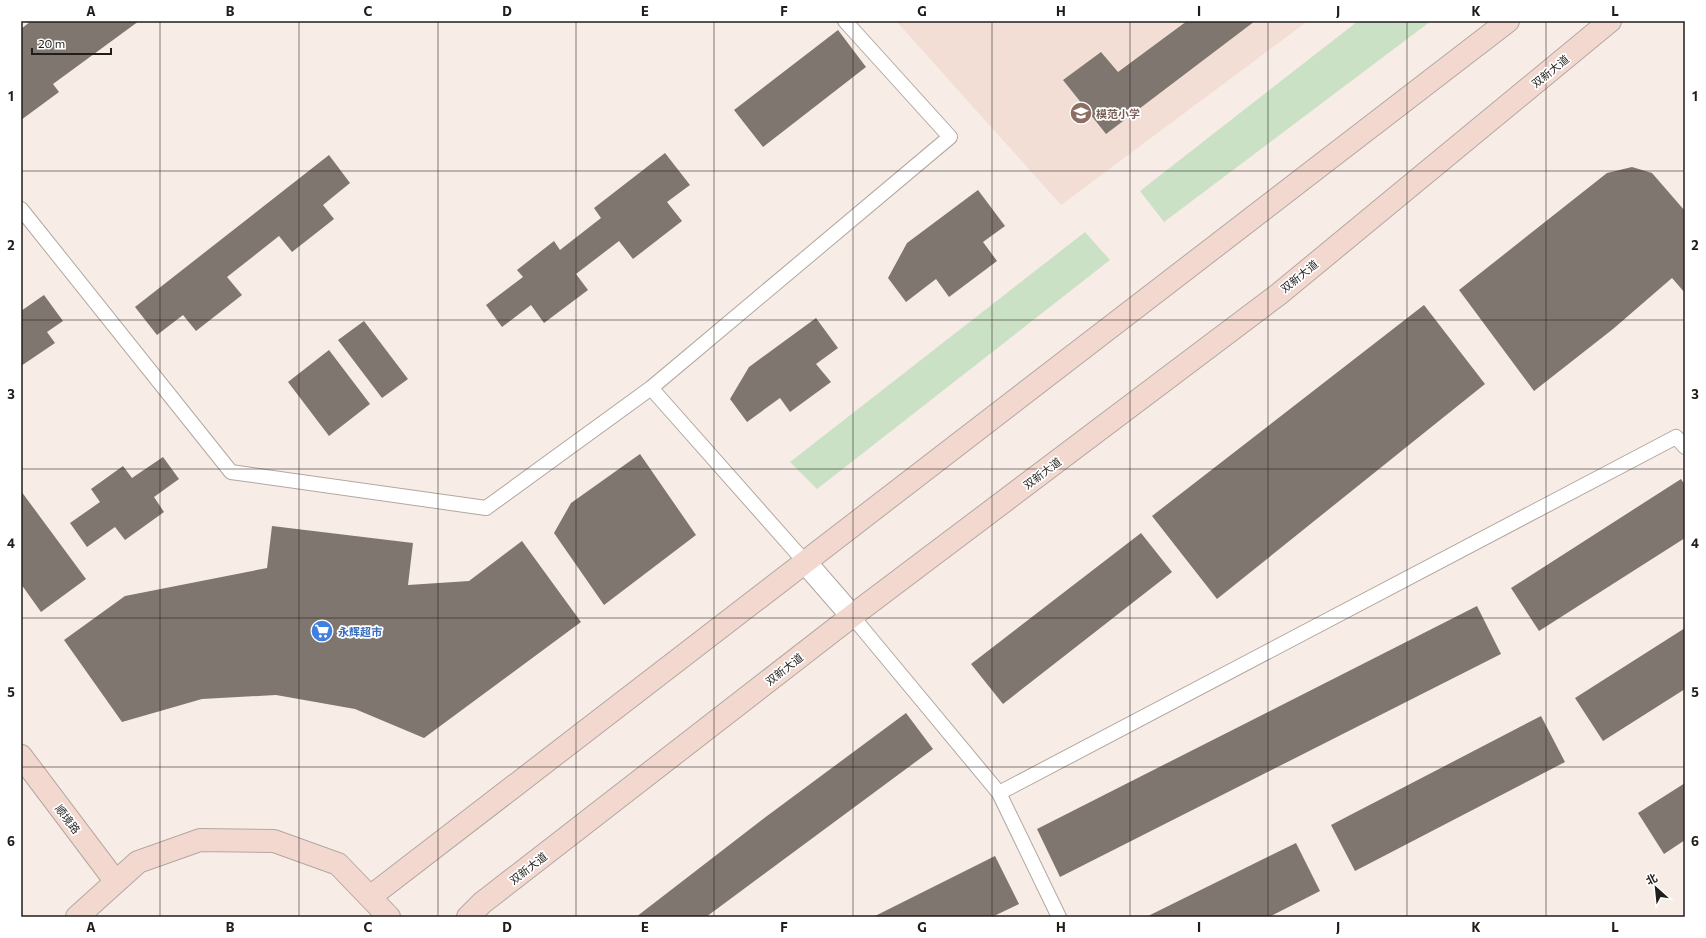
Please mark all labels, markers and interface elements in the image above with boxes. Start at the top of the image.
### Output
text: A [86,3,96,19]
text: B [226,3,235,19]
text: C [364,3,373,19]
text: D [502,3,512,19]
text: E [641,3,649,19]
text: F [780,3,788,19]
text: G [917,3,927,19]
text: H [1056,3,1066,19]
text: I [1197,3,1201,19]
text: J [1336,3,1340,19]
text: K [1471,3,1481,19]
text: L [1611,3,1619,19]
scale bar [32,30,111,56]
text: 20 m [38,36,65,50]
street label: 双新大道 [1529,52,1571,90]
text: 1 [8,88,14,104]
text: 1 [1692,88,1698,104]
school or university icon: 模范小学 [1068,100,1094,126]
place label: 模范小学 [1096,107,1140,120]
text: 2 [7,237,15,253]
text: 2 [1691,237,1699,253]
street label: 双新大道 [1278,257,1320,295]
text: 3 [7,386,15,402]
text: 3 [1691,386,1699,402]
street label: 双新大道 [1021,455,1063,491]
text: 4 [7,535,15,551]
text: 4 [1691,535,1699,551]
supermarket icon: 永辉超市 [309,618,335,644]
place label: 永辉超市 [338,625,382,638]
street label: 双新大道 [763,650,805,688]
text: 5 [7,684,15,700]
text: 5 [1691,684,1699,700]
street label: 顺境路 [53,802,83,836]
text: 6 [7,833,15,849]
text: 6 [1691,833,1699,849]
street label: 双新大道 [507,849,549,887]
north arrow [1636,868,1676,908]
text: 北 [1643,870,1659,887]
text: A [86,919,96,935]
text: B [226,919,235,935]
text: C [364,919,373,935]
text: D [502,919,512,935]
text: E [641,919,649,935]
text: F [780,919,788,935]
text: G [917,919,927,935]
text: H [1056,919,1066,935]
text: I [1197,919,1201,935]
text: J [1336,919,1340,935]
text: K [1471,919,1481,935]
text: L [1611,919,1619,935]

